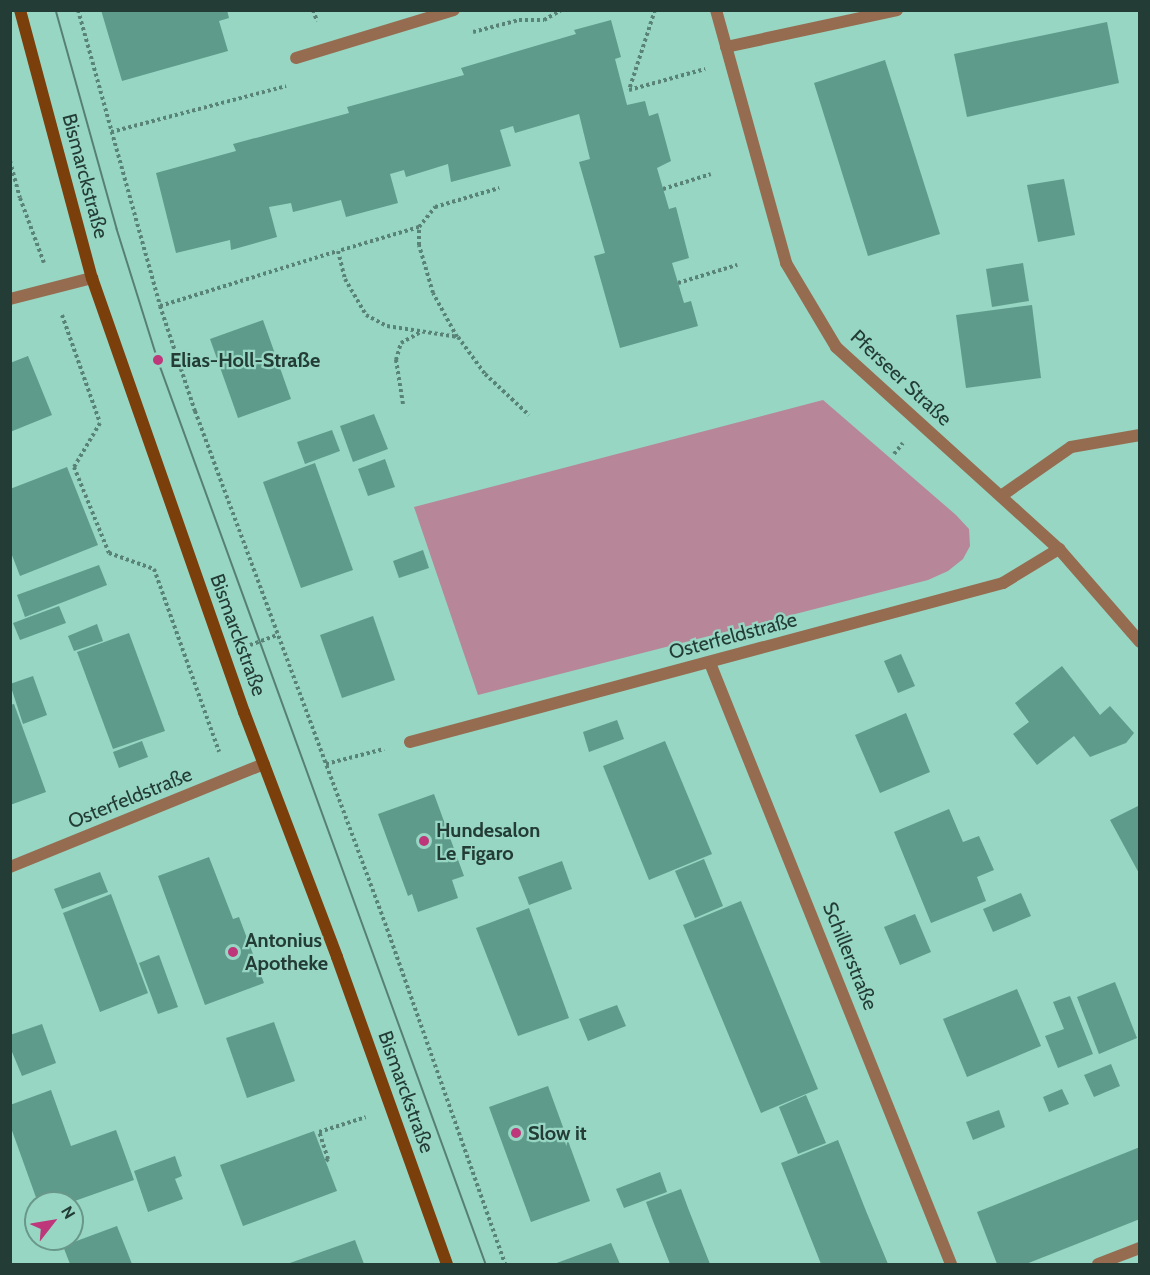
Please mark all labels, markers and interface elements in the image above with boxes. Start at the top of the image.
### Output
street label: Bismarckstraße [57,111,113,241]
street label: Pferseer Straße [845,325,957,431]
place label: Elias-Holl-Straße [170,348,320,372]
marker: Elias-Holl-Straße [151,353,165,367]
street label: Bismarckstraße [205,571,271,699]
street label: Osterfeldstraße [666,607,800,665]
street label: Osterfeldstraße [64,762,196,834]
place label: Hundesalon Le Figaro [436,818,540,865]
marker: Hundesalon Le Figaro [417,834,431,848]
street label: Schillerstraße [817,899,883,1013]
place label: Antonius Apotheke [245,928,328,975]
marker: Antonius Apotheke [226,945,240,959]
street label: Bismarckstraße [373,1028,439,1156]
place label: Slow it [528,1121,587,1145]
marker: Slow it [509,1126,523,1140]
north arrow [24,1191,84,1251]
text: N [57,1203,79,1222]

